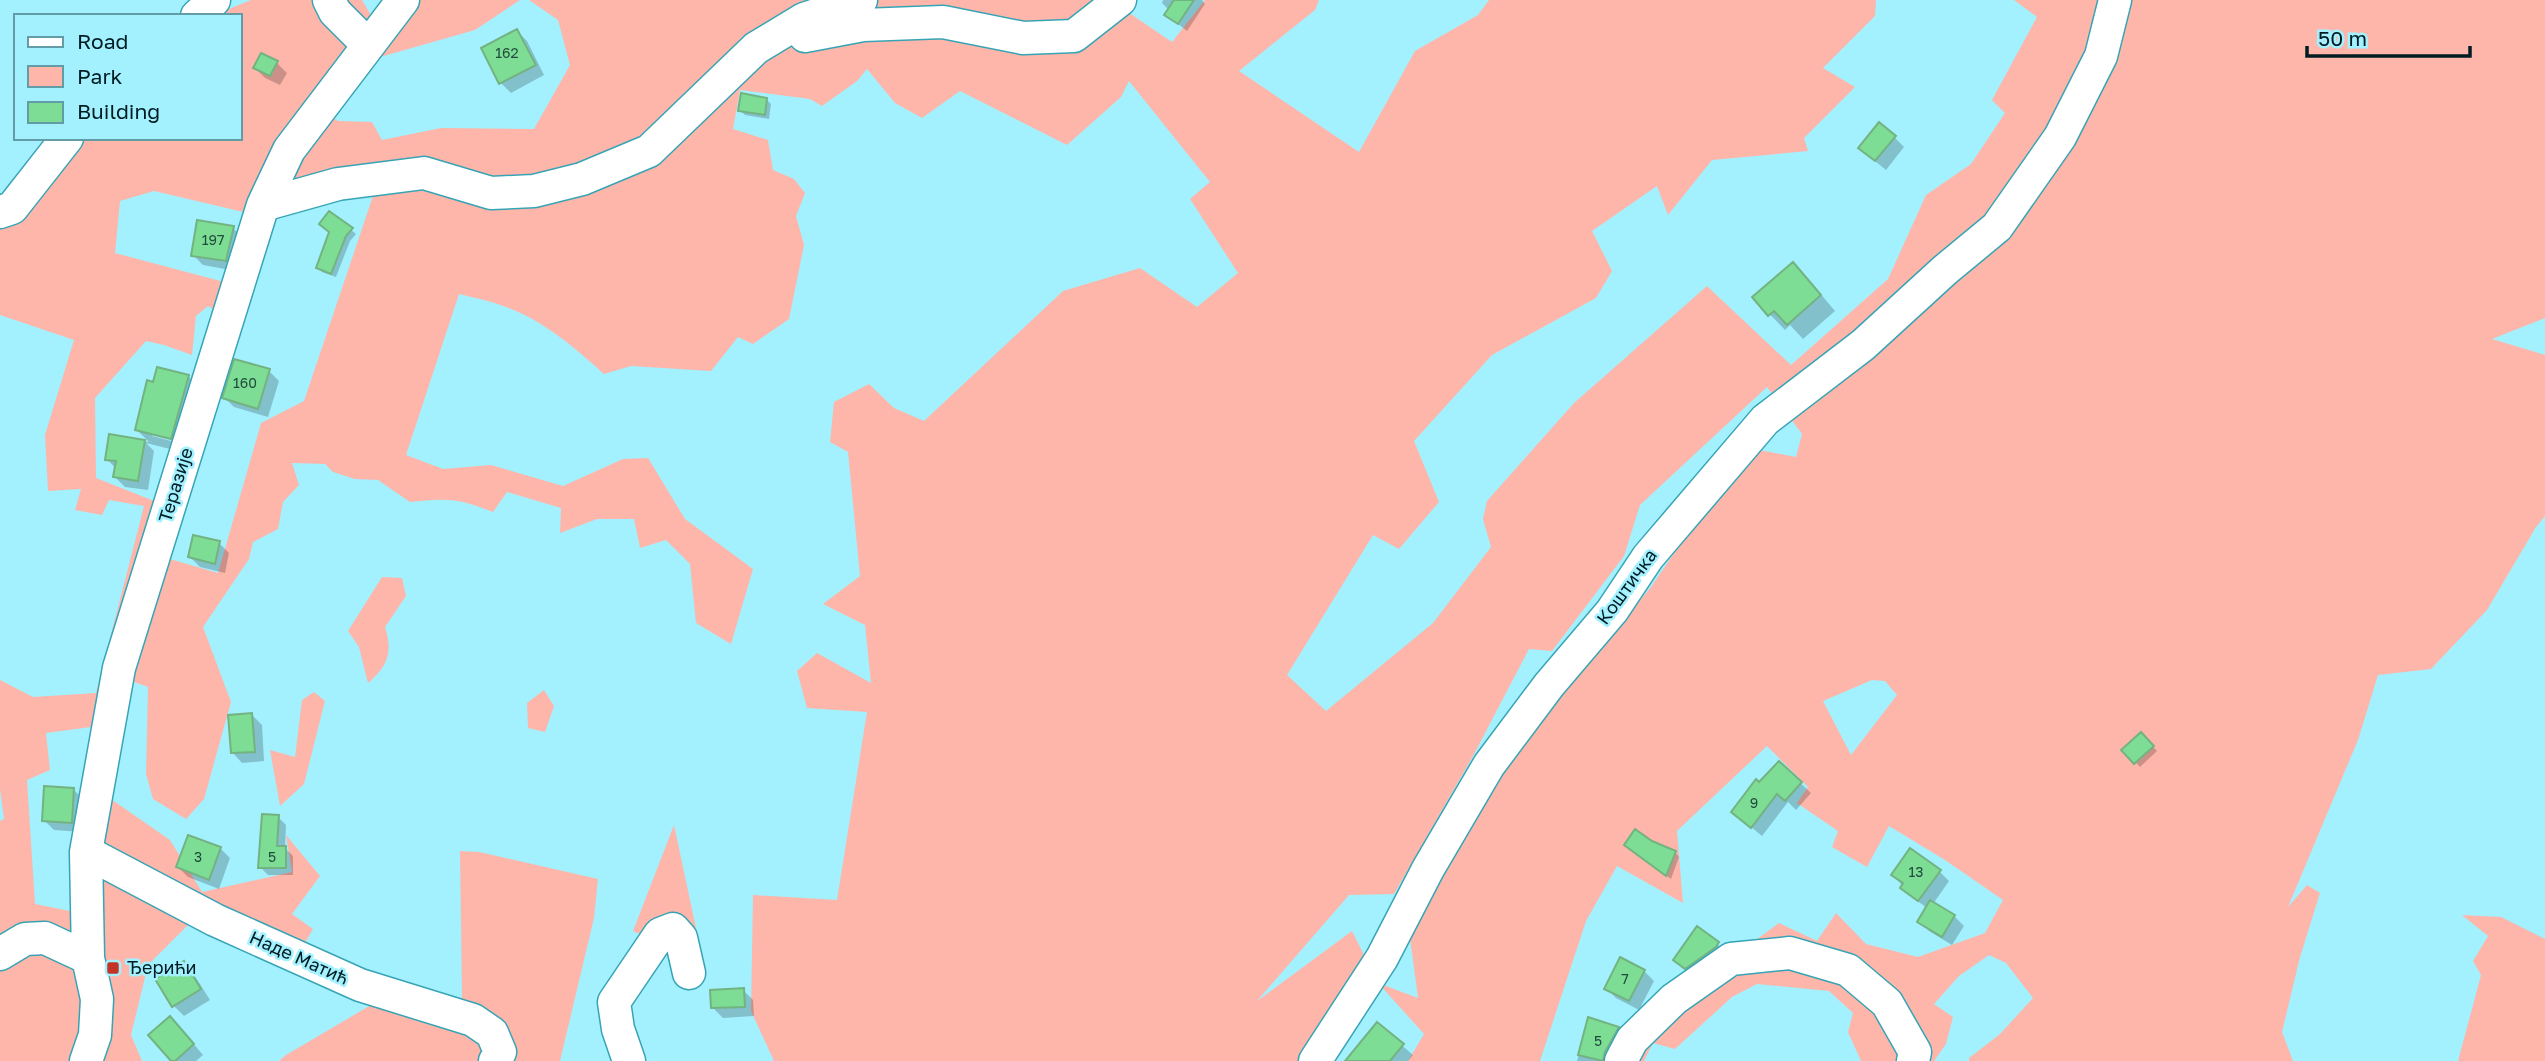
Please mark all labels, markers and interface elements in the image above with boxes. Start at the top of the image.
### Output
legend [14,14,242,140]
scale bar [2307,14,2470,58]
text: 50 m [2318,25,2367,51]
text: Road [77,28,128,54]
house number: 162 [495,44,519,61]
text: Park [77,63,123,89]
text: Building [77,98,160,124]
house number: 197 [202,231,224,248]
house number: 160 [233,374,257,391]
street label: Теразије [153,445,197,525]
street label: Коштичка [1592,544,1661,628]
house number: 9 [1750,794,1758,811]
house number: 3 [194,848,202,865]
house number: 5 [268,848,276,865]
house number: 13 [1909,863,1923,880]
street label: Наде Матић [246,925,352,989]
place label: Ђерићи [127,956,197,978]
marker: Ђерићи [105,960,121,976]
house number: 7 [1621,970,1629,987]
house number: 5 [1594,1032,1602,1049]

